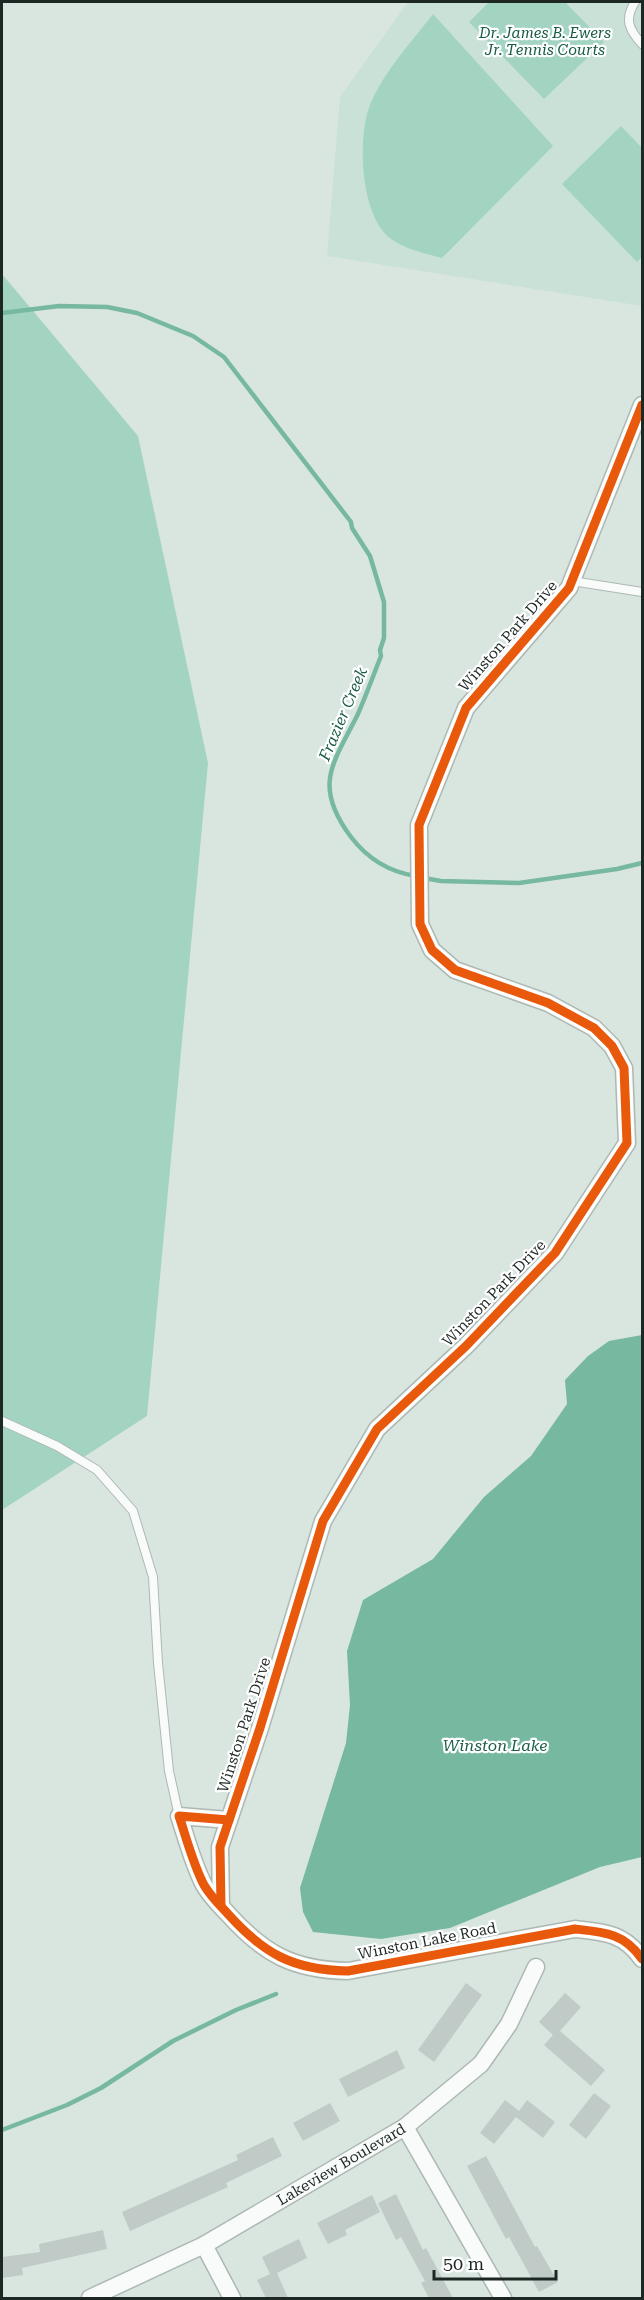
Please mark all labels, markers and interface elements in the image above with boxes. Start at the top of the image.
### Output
park label: Dr. James B. Ewers Jr. Tennis Courts [478,24,611,59]
street label: Winston Park Drive [455,577,561,695]
water label: Frazier Creek [314,664,371,764]
street label: Winston Park Drive [439,1236,549,1350]
street label: Winston Park Drive [214,1655,274,1795]
water label: Winston Lake [443,1736,547,1755]
street label: Winston Lake Road [356,1919,498,1963]
street label: Lakeview Boulevard [274,2119,409,2209]
scale bar [434,2243,556,2281]
text: 50 m [443,2253,484,2274]

